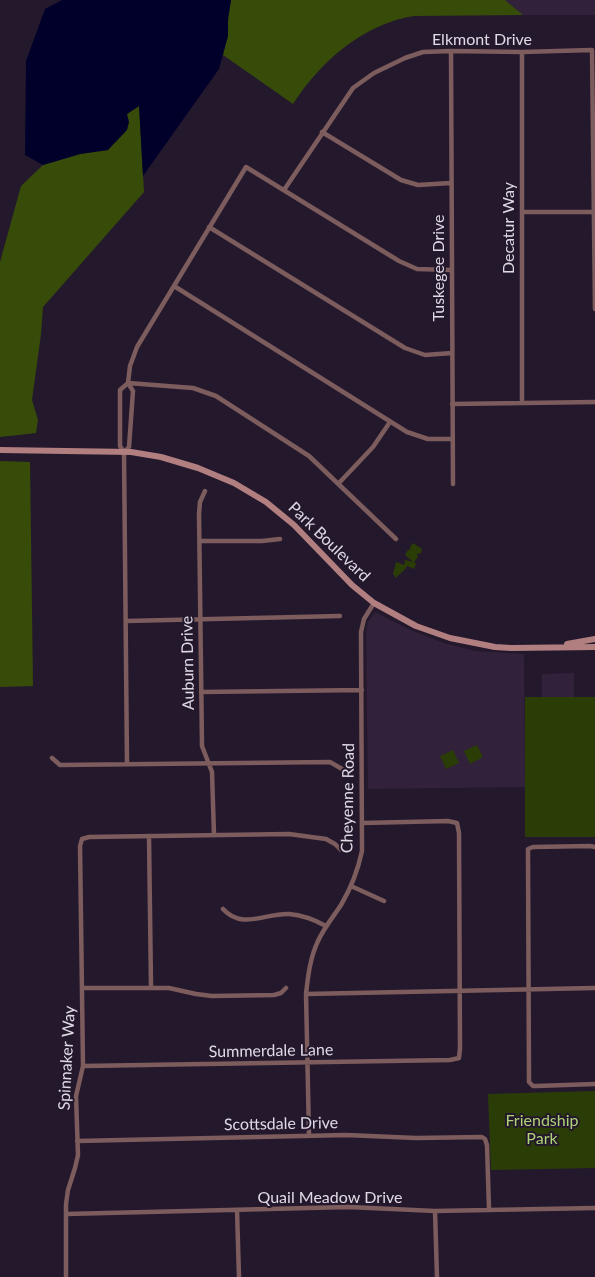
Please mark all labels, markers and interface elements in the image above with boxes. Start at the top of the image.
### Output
street label: Elkmont Drive [432,30,532,50]
street label: Decatur Way [499,182,519,274]
street label: Tuskegee Drive [429,214,449,322]
street label: Park Boulevard [284,498,374,586]
street label: Auburn Drive [178,616,198,710]
street label: Cheyenne Road [337,743,359,853]
street label: Spinnaker Way [55,1005,79,1111]
street label: Summerdale Lane [209,1040,333,1062]
park label: Friendship Park [505,1111,579,1149]
street label: Scottsdale Drive [224,1113,338,1135]
street label: Quail Meadow Drive [258,1188,402,1208]

